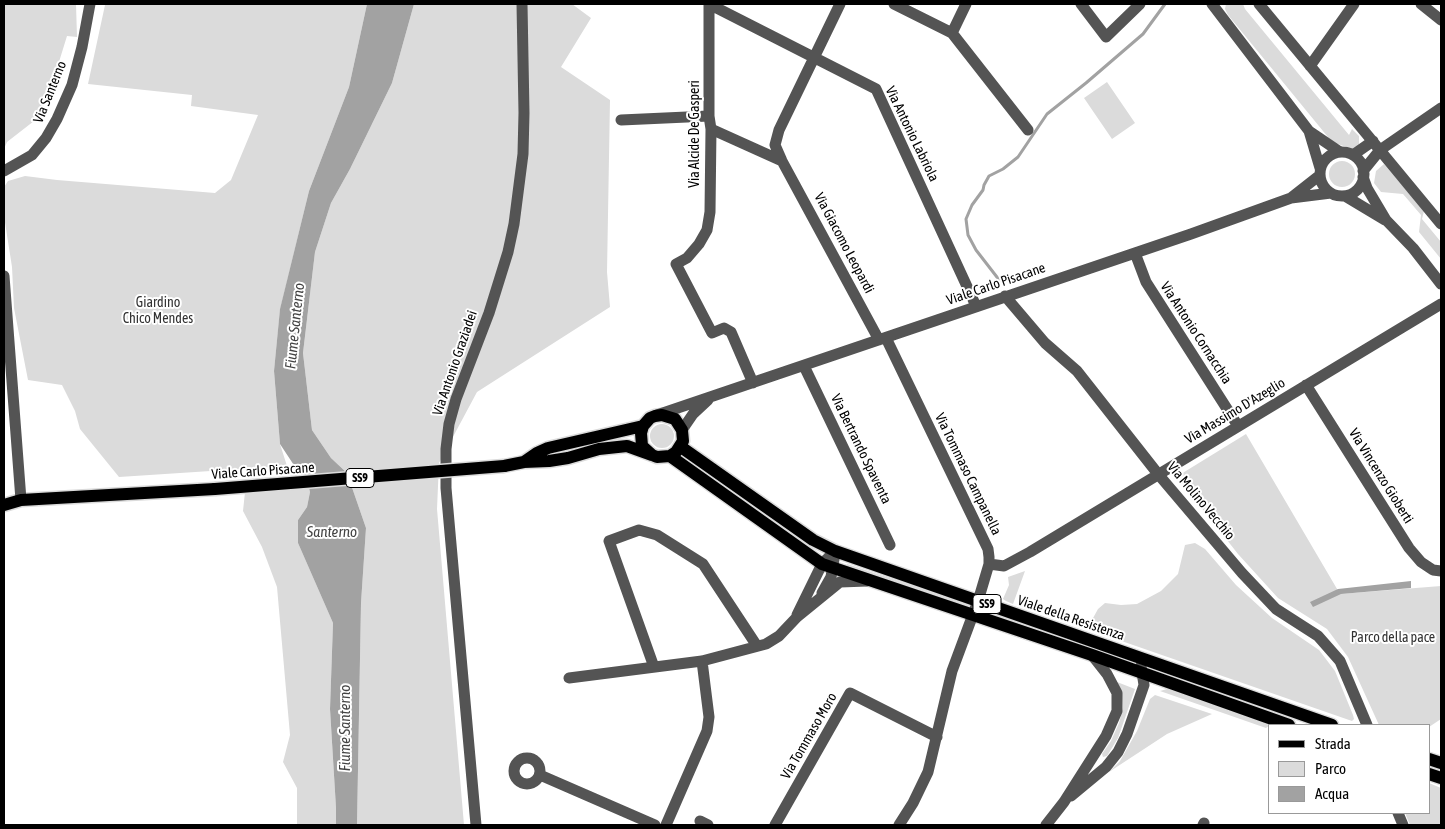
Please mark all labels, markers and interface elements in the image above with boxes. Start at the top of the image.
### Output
street label: Via Santerno [30,59,70,125]
street label: Via Alcide De Gasperi [687,80,703,188]
street label: Via Antonio Labriola [882,84,942,184]
street label: Via Giacomo Leopardi [810,190,878,296]
street label: Viale Carlo Pisacane [944,259,1048,309]
street label: Via Antonio Cornacchia [1157,279,1235,387]
water label: Fiume Santerno [282,282,308,370]
park label: Giardino Chico Mendes [123,295,193,328]
street label: Via Antonio Graziadei [429,308,481,418]
street label: Via Massimo D'Azeglio [1182,374,1288,448]
street label: Via Bertrando Spaventa [827,391,895,507]
street label: Via Tommaso Campanella [931,410,1005,538]
street label: Via Vincenzo Gioberti [1345,426,1417,526]
street label: Viale Carlo Pisacane [211,459,315,483]
street label: Via Molino Vecchio [1164,459,1238,543]
road number: SS9 [346,468,374,488]
water label: Santerno [307,523,357,541]
street label: Viale della Resistenza [1015,592,1127,644]
road number: SS9 [973,594,1001,614]
park label: Parco della pace [1351,630,1435,646]
water label: Fiume Santerno [336,685,354,771]
street label: Via Tommaso Moro [777,690,841,782]
legend [1268,724,1430,814]
text: Strada [1315,735,1351,752]
text: Parco [1315,760,1346,777]
text: Acqua [1315,785,1349,802]

